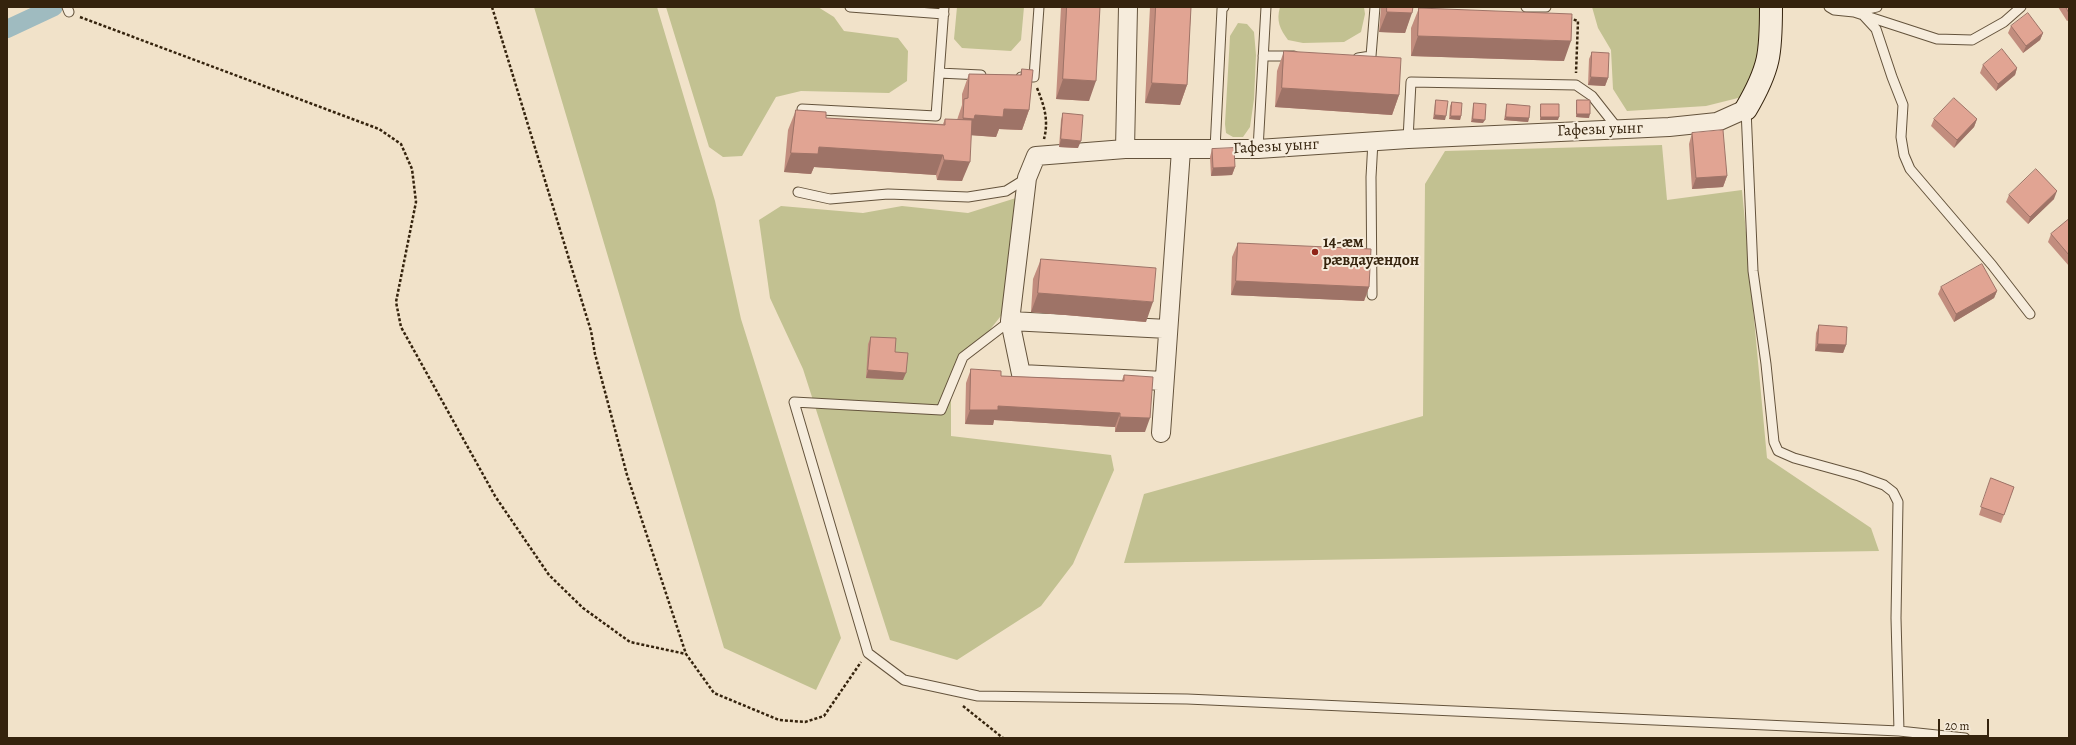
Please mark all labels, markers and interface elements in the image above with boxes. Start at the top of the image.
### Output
street label: Гафезы уынг [1557,119,1643,141]
street label: Гафезы уынг [1233,135,1319,159]
place label: 14-æм рӕвдауӕндон [1323,233,1419,271]
marker: 14-æм рӕвдауӕндон [1310,247,1320,257]
scale bar [1940,711,1991,737]
text: 20 m [1945,718,1969,734]

